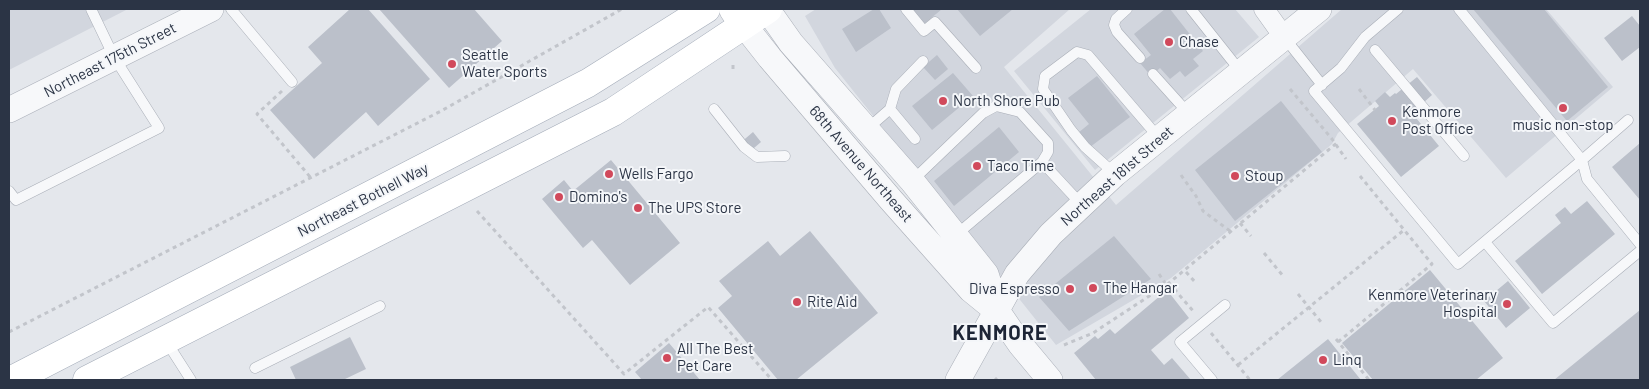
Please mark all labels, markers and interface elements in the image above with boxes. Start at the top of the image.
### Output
street label: Northeast 175th Street [41,19,179,101]
place label: Chase [1179,33,1219,51]
marker: Chase [1163,36,1175,48]
place label: Seattle Water Sports [462,46,547,81]
marker: Seattle Water Sports [446,58,458,70]
place label: North Shore Pub [953,92,1060,110]
marker: North Shore Pub [937,95,949,107]
street label: 68th Avenue Northeast [806,102,916,226]
marker: music non-stop [1557,102,1569,114]
place label: Kenmore Post Office [1402,103,1474,138]
marker: Kenmore Post Office [1386,115,1398,127]
place label: music non-stop [1512,116,1614,134]
street label: Northeast 181st Street [1057,122,1177,230]
place label: Taco Time [987,157,1054,175]
street label: Northeast Bothell Way [295,159,431,241]
marker: Taco Time [971,160,983,172]
place label: Wells Fargo [619,165,694,183]
place label: Stoup [1245,167,1283,185]
marker: Wells Fargo [603,168,615,180]
marker: Stoup [1229,170,1241,182]
place label: Domino's [569,188,627,206]
marker: Domino's [553,191,565,203]
place label: The UPS Store [648,199,741,217]
marker: The UPS Store [632,202,644,214]
place label: The Hangar [1103,279,1177,297]
place label: Diva Espresso [969,280,1060,298]
marker: The Hangar [1087,282,1099,294]
marker: Diva Espresso [1064,283,1076,295]
place label: Kenmore Veterinary Hospital [1368,286,1497,321]
place label: Rite Aid [807,293,857,311]
marker: Rite Aid [791,296,803,308]
marker: Kenmore Veterinary Hospital [1501,298,1513,310]
district label: KENMORE [952,321,1048,345]
place label: All The Best Pet Care [677,340,753,375]
place label: Linq [1333,351,1362,369]
marker: All The Best Pet Care [661,352,673,364]
marker: Linq [1317,354,1329,366]

